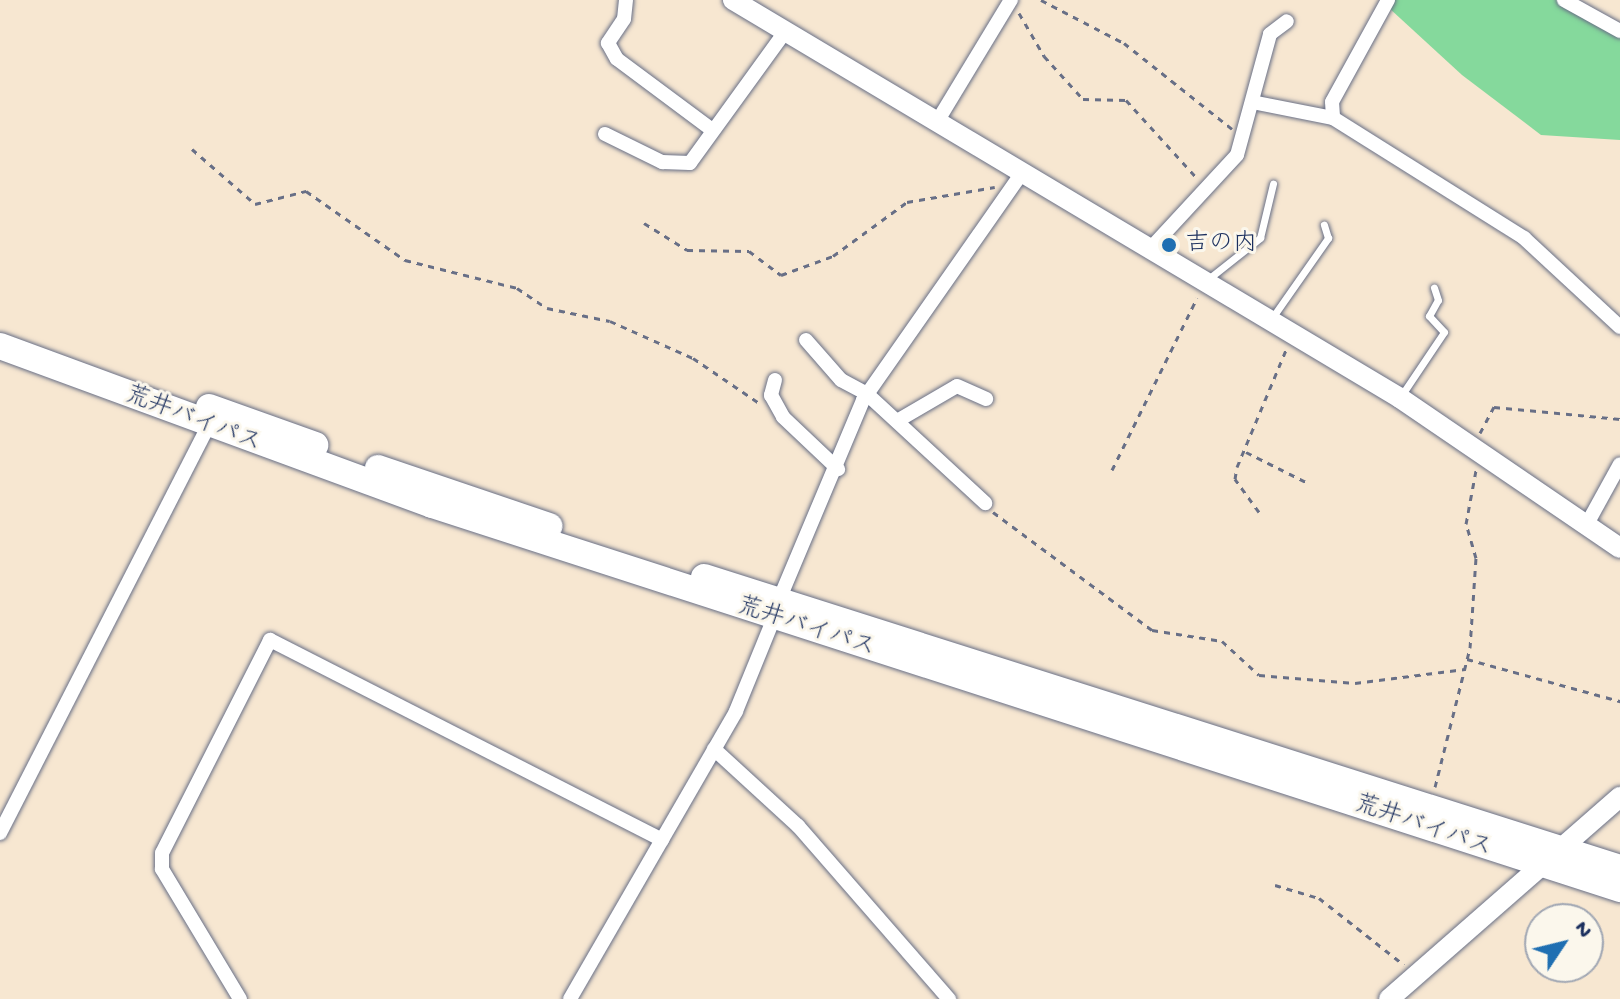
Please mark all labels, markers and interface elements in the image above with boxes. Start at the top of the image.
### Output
place label: 吉の内 [1185,231,1257,259]
marker: 吉の内 [1160,236,1178,254]
street label: 荒井バイパス [121,381,265,459]
street label: 荒井バイパス [733,592,879,664]
street label: 荒井バイパス [1350,790,1496,864]
north arrow [1524,903,1604,983]
text: N [1567,917,1597,944]

